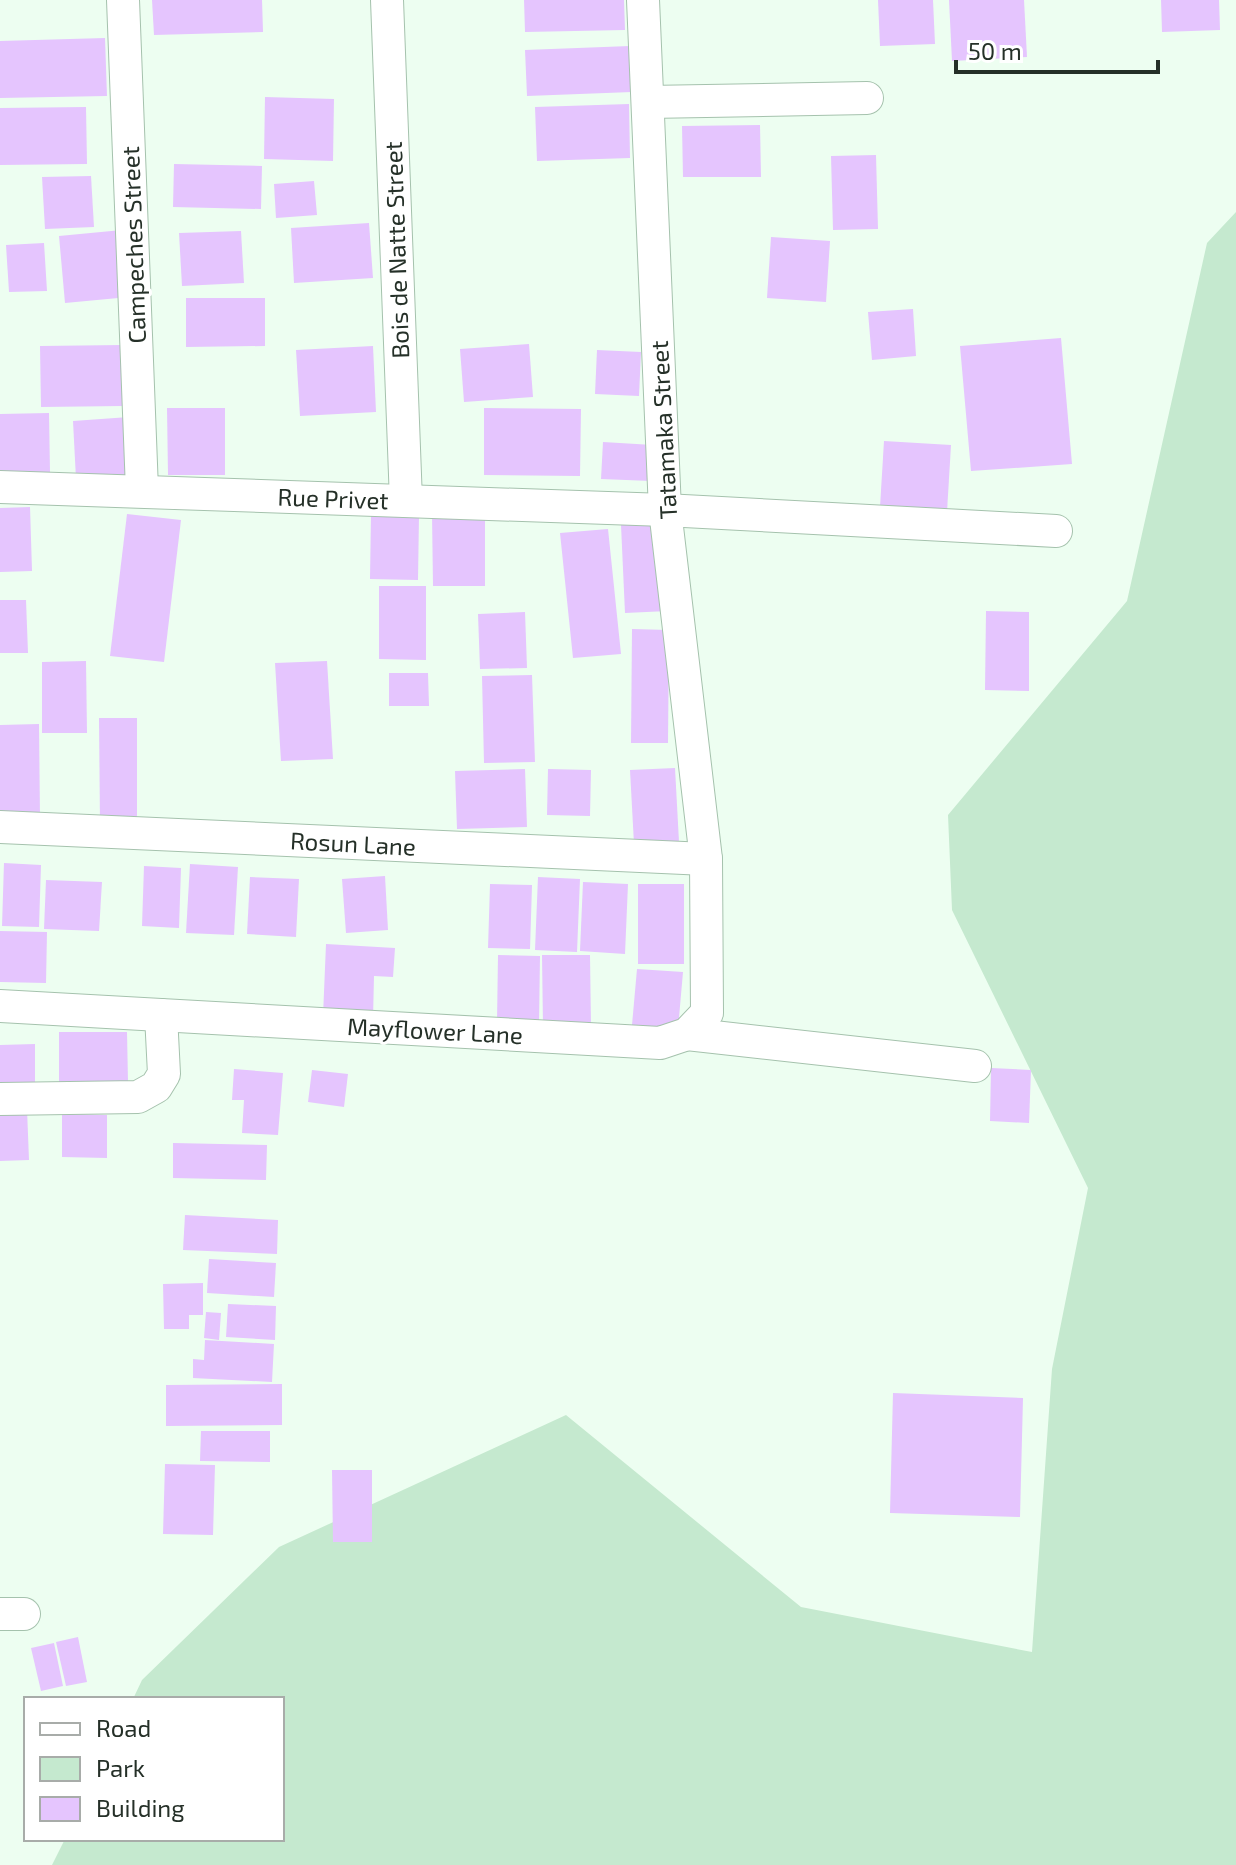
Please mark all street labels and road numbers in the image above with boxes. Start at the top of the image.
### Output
street label: Bois de Natte Street [378,141,414,359]
street label: Campeches Street [115,146,151,344]
street label: Tatamaka Street [644,340,682,520]
street label: Rue Privet [277,482,389,514]
street label: Rosun Lane [289,825,417,861]
street label: Mayflower Lane [346,1011,524,1049]

